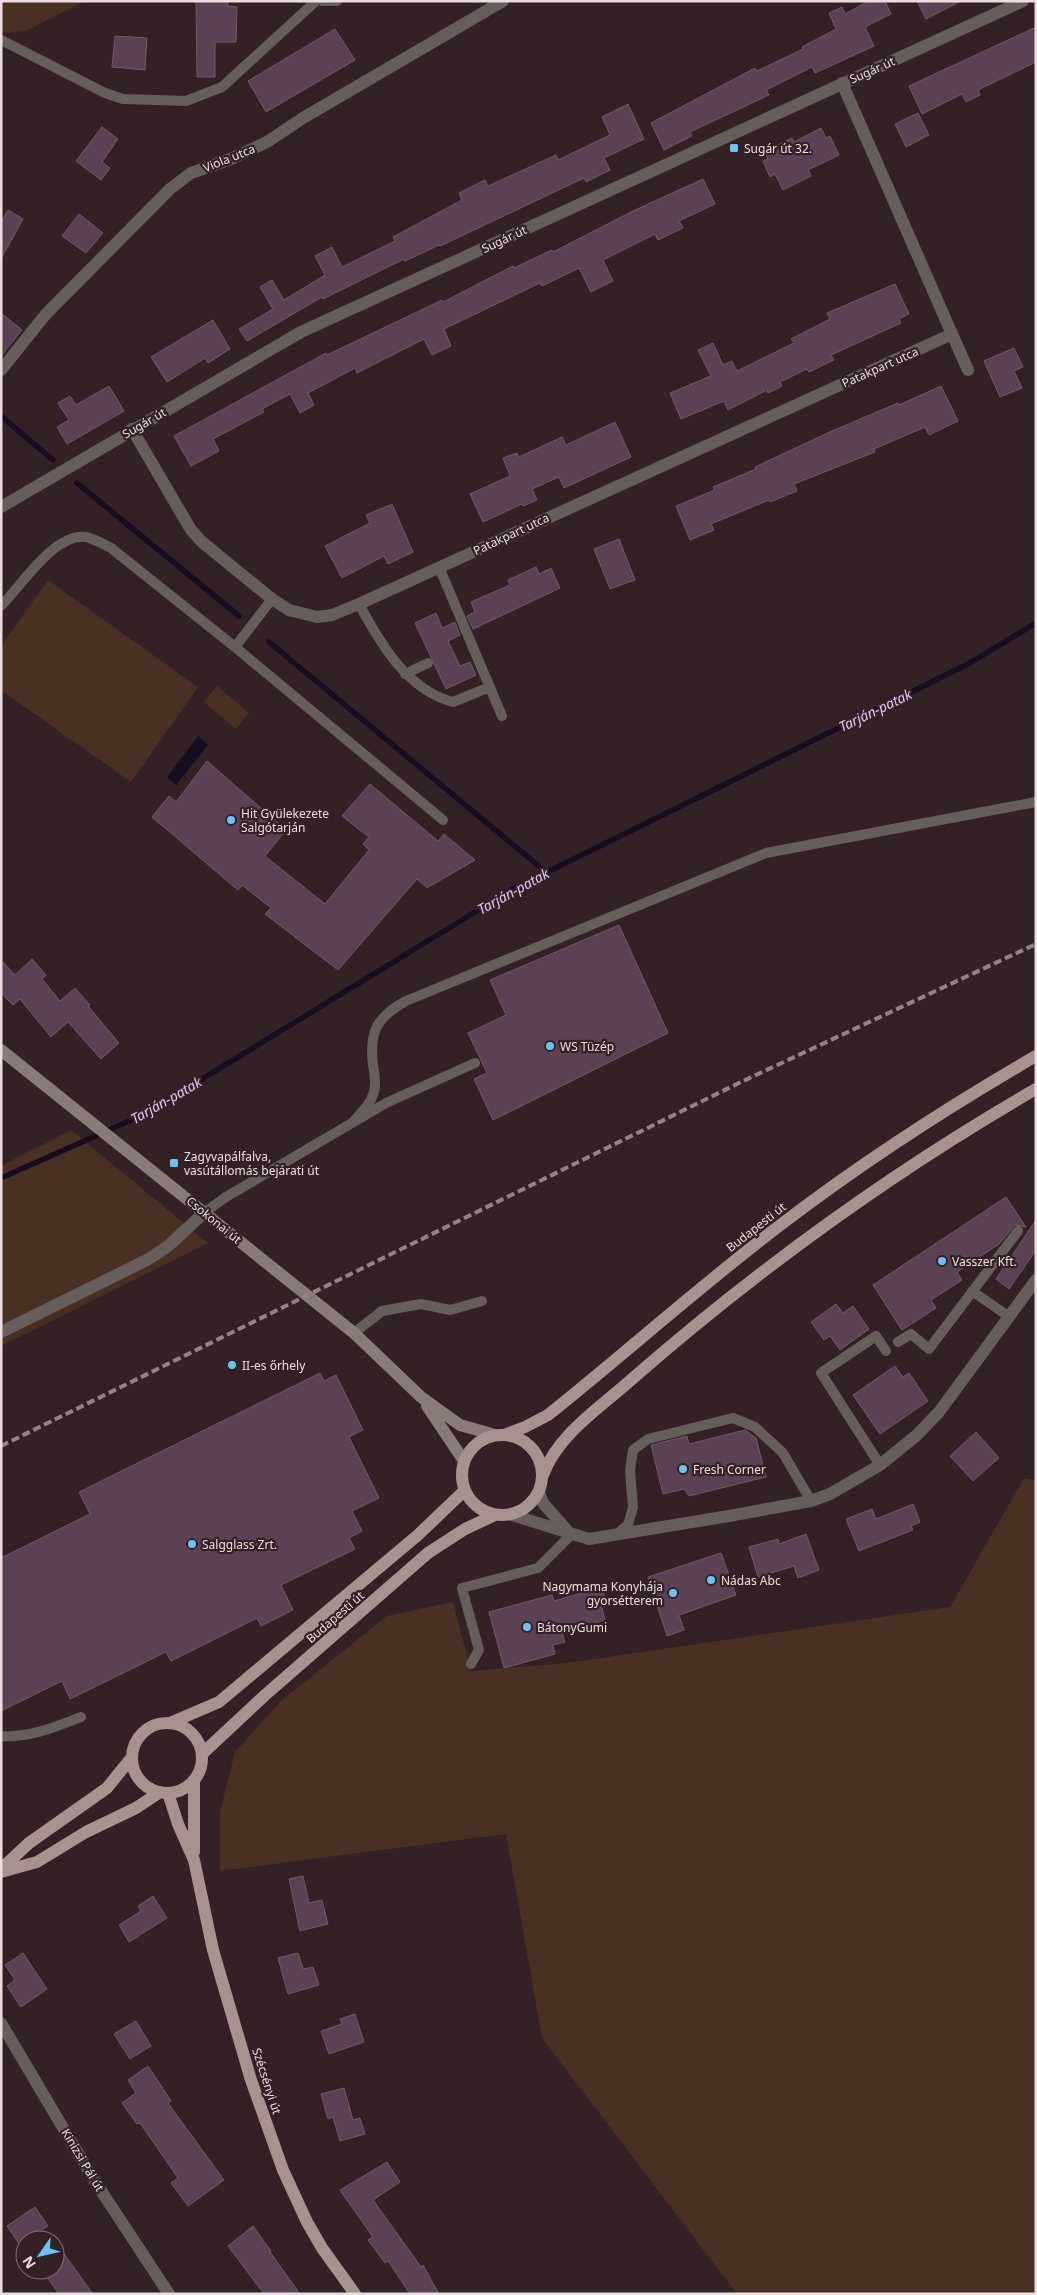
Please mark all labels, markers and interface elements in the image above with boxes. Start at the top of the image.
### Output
street label: Sugár út [847,52,898,88]
street label: Viola utca [200,140,258,176]
place label: Sugár út 32. [744,140,812,157]
marker: Sugár út 32. [728,142,740,154]
street label: Sugár út [479,221,530,257]
street label: Patakpart utca [839,343,921,391]
street label: Sugár út [119,403,170,442]
street label: Patakpart utca [470,509,552,559]
water label: Tarján-patak [835,684,916,736]
place label: Hit Gyülekezete Salgótarján [241,805,329,836]
marker: Hit Gyülekezete Salgótarján [225,814,237,826]
water label: Tarján-patak [474,863,553,918]
place label: WS Tüzép [560,1038,614,1055]
marker: WS Tüzép [544,1040,556,1052]
water label: Tarján-patak [127,1071,206,1128]
place label: Zagyvapálfalva, vasútállomás bejárati út [184,1148,320,1179]
marker: Zagyvapálfalva, vasútállomás bejárati út [168,1157,180,1169]
street label: Csokonai út [183,1193,246,1248]
street label: Budapesti út [723,1198,790,1256]
place label: Vasszer Kft. [952,1253,1017,1270]
marker: Vasszer Kft. [936,1255,948,1267]
place label: II-es őrhely [242,1357,306,1374]
marker: II-es őrhely [226,1359,238,1371]
place label: Fresh Corner [693,1461,766,1478]
marker: Fresh Corner [677,1463,689,1475]
place label: Salgglass Zrt. [202,1536,277,1553]
marker: Salgglass Zrt. [186,1538,198,1550]
place label: Nádas Abc [721,1572,781,1589]
marker: Nádas Abc [705,1574,717,1586]
place label: Nagymama Konyhája gyorsétterem [542,1578,663,1609]
street label: Budapesti út [302,1587,368,1647]
marker: Nagymama Konyhája gyorsétterem [667,1587,679,1599]
place label: BátonyGumi [537,1619,607,1636]
marker: BátonyGumi [521,1621,533,1633]
street label: Szécsényi út [248,2046,286,2117]
street label: Kinizsi Pál út [58,2125,109,2195]
north arrow [15,2230,65,2280]
text: N [18,2253,40,2273]

